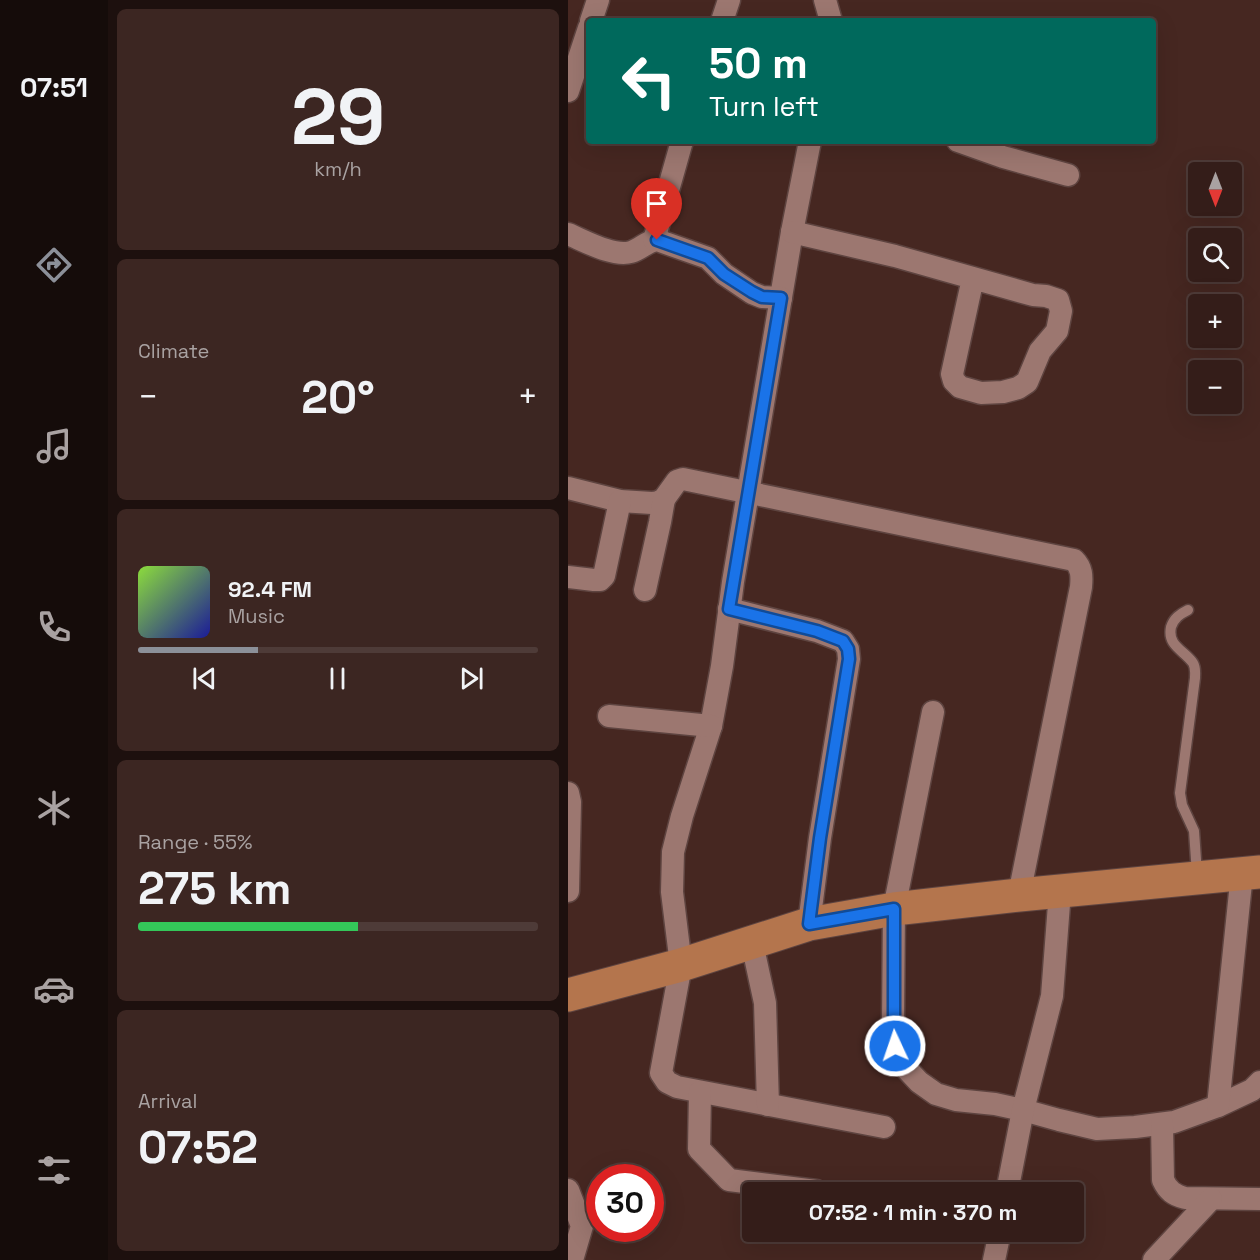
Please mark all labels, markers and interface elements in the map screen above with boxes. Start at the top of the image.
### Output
text: 50 m [709,37,808,90]
icon: left [610,42,688,120]
text: 29 [291,67,385,167]
text: 07:51 [20,70,88,105]
text: Turn left [709,89,819,124]
text: km/h [314,156,362,182]
north arrow [1188,162,1242,216]
map controls [1188,162,1242,414]
pin [631,178,682,240]
icon: arrive [640,187,673,220]
button: search [1188,228,1242,282]
icon: directions [33,244,75,286]
button: + [1188,294,1242,348]
text: Climate [138,338,209,364]
button: − [1188,360,1242,414]
text: 20° [301,369,375,426]
text: − [138,376,158,418]
text: + [518,376,538,418]
icon: music [33,425,75,467]
text: 92.4 FM [228,575,312,603]
text: Music [228,603,285,629]
icon: phone [33,606,75,648]
icon: previous [188,662,221,695]
icon: pause [321,662,354,695]
icon: next [455,662,488,695]
icon: climate [33,787,75,829]
text: Range · 55% [138,829,252,855]
text: 275 km [138,860,291,917]
icon: car [33,968,75,1010]
position arrow [863,1014,927,1078]
text: Arrival [138,1088,197,1114]
text: 07:52 [138,1119,258,1176]
icon: filters [33,1149,75,1191]
speed limit sign: 30 [586,1164,664,1242]
text: 07:52 · 1 min · 370 m [809,1198,1017,1226]

